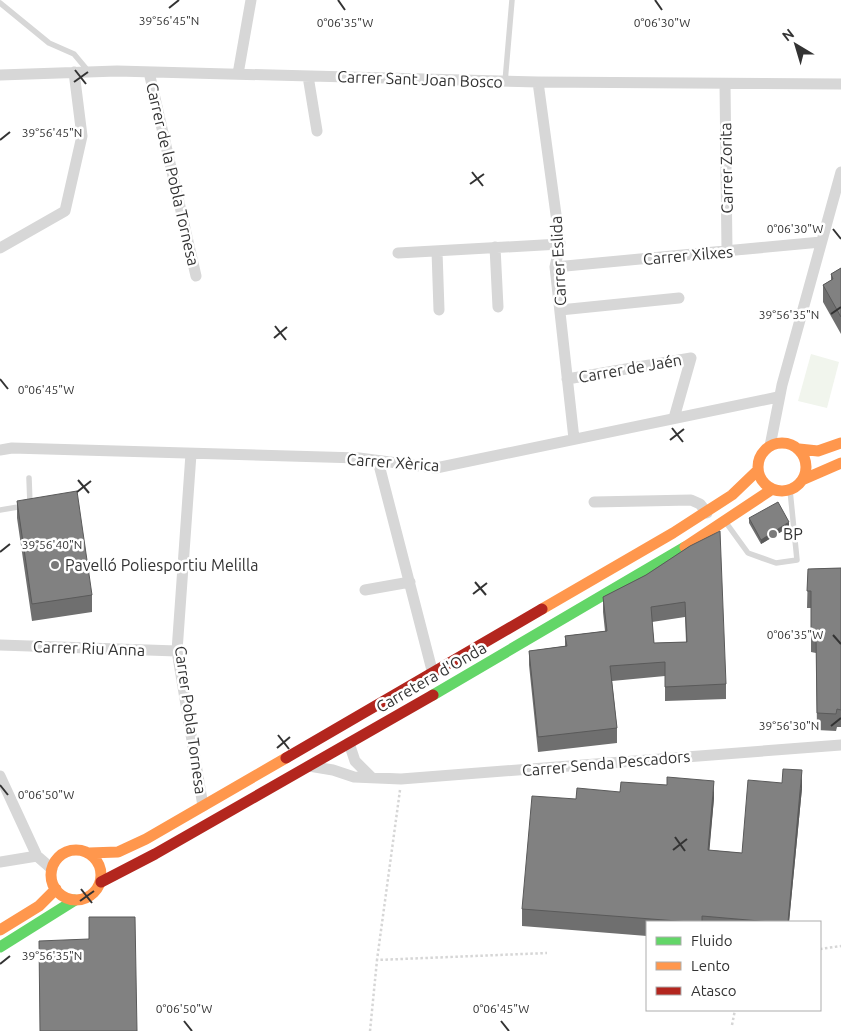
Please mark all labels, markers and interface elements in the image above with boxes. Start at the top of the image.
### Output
text: 39°56'45"N [139,14,199,27]
text: 0°06'35"W [317,16,373,29]
text: 0°06'30"W [634,16,690,29]
north arrow [771,20,821,70]
text: N [779,25,797,44]
street label: Carrer Sant Joan Bosco [337,67,503,91]
street label: Carrer de la Pobla Tornesa [143,81,203,267]
street label: Carrer Zorita [716,122,736,214]
text: 39°56'45"N [22,126,82,139]
street label: Carrer Eslida [547,215,569,307]
text: 0°06'30"W [767,222,823,235]
street label: Carrer Xilxes [642,242,734,268]
text: 39°56'35"N [759,308,819,321]
street label: Carrer de Jaén [577,350,683,386]
text: 0°06'45"W [18,383,74,396]
street label: Carrer Xèrica [346,450,440,474]
place label: BP [783,525,803,543]
marker: BP [767,528,779,540]
text: 39°56'40"N [22,538,82,551]
place label: Pavelló Poliesportiu Melilla [65,556,258,574]
marker: Pavelló Poliesportiu Melilla [49,559,61,571]
text: 0°06'35"W [767,628,823,641]
street label: Carrer Riu Anna [33,637,145,659]
street label: Carretera d'Onda [373,638,489,716]
street label: Carrer Pobla Tornesa [172,645,210,795]
text: 39°56'30"N [759,719,819,732]
street label: Carrer Senda Pescadors [521,747,691,779]
text: 0°06'50"W [18,788,74,801]
legend [646,921,821,1011]
text: Fluido [691,932,733,949]
text: 39°56'35"N [22,949,82,962]
text: Lento [691,957,730,974]
text: Atasco [691,982,737,999]
text: 0°06'50"W [156,1002,212,1015]
text: 0°06'45"W [473,1002,529,1015]

